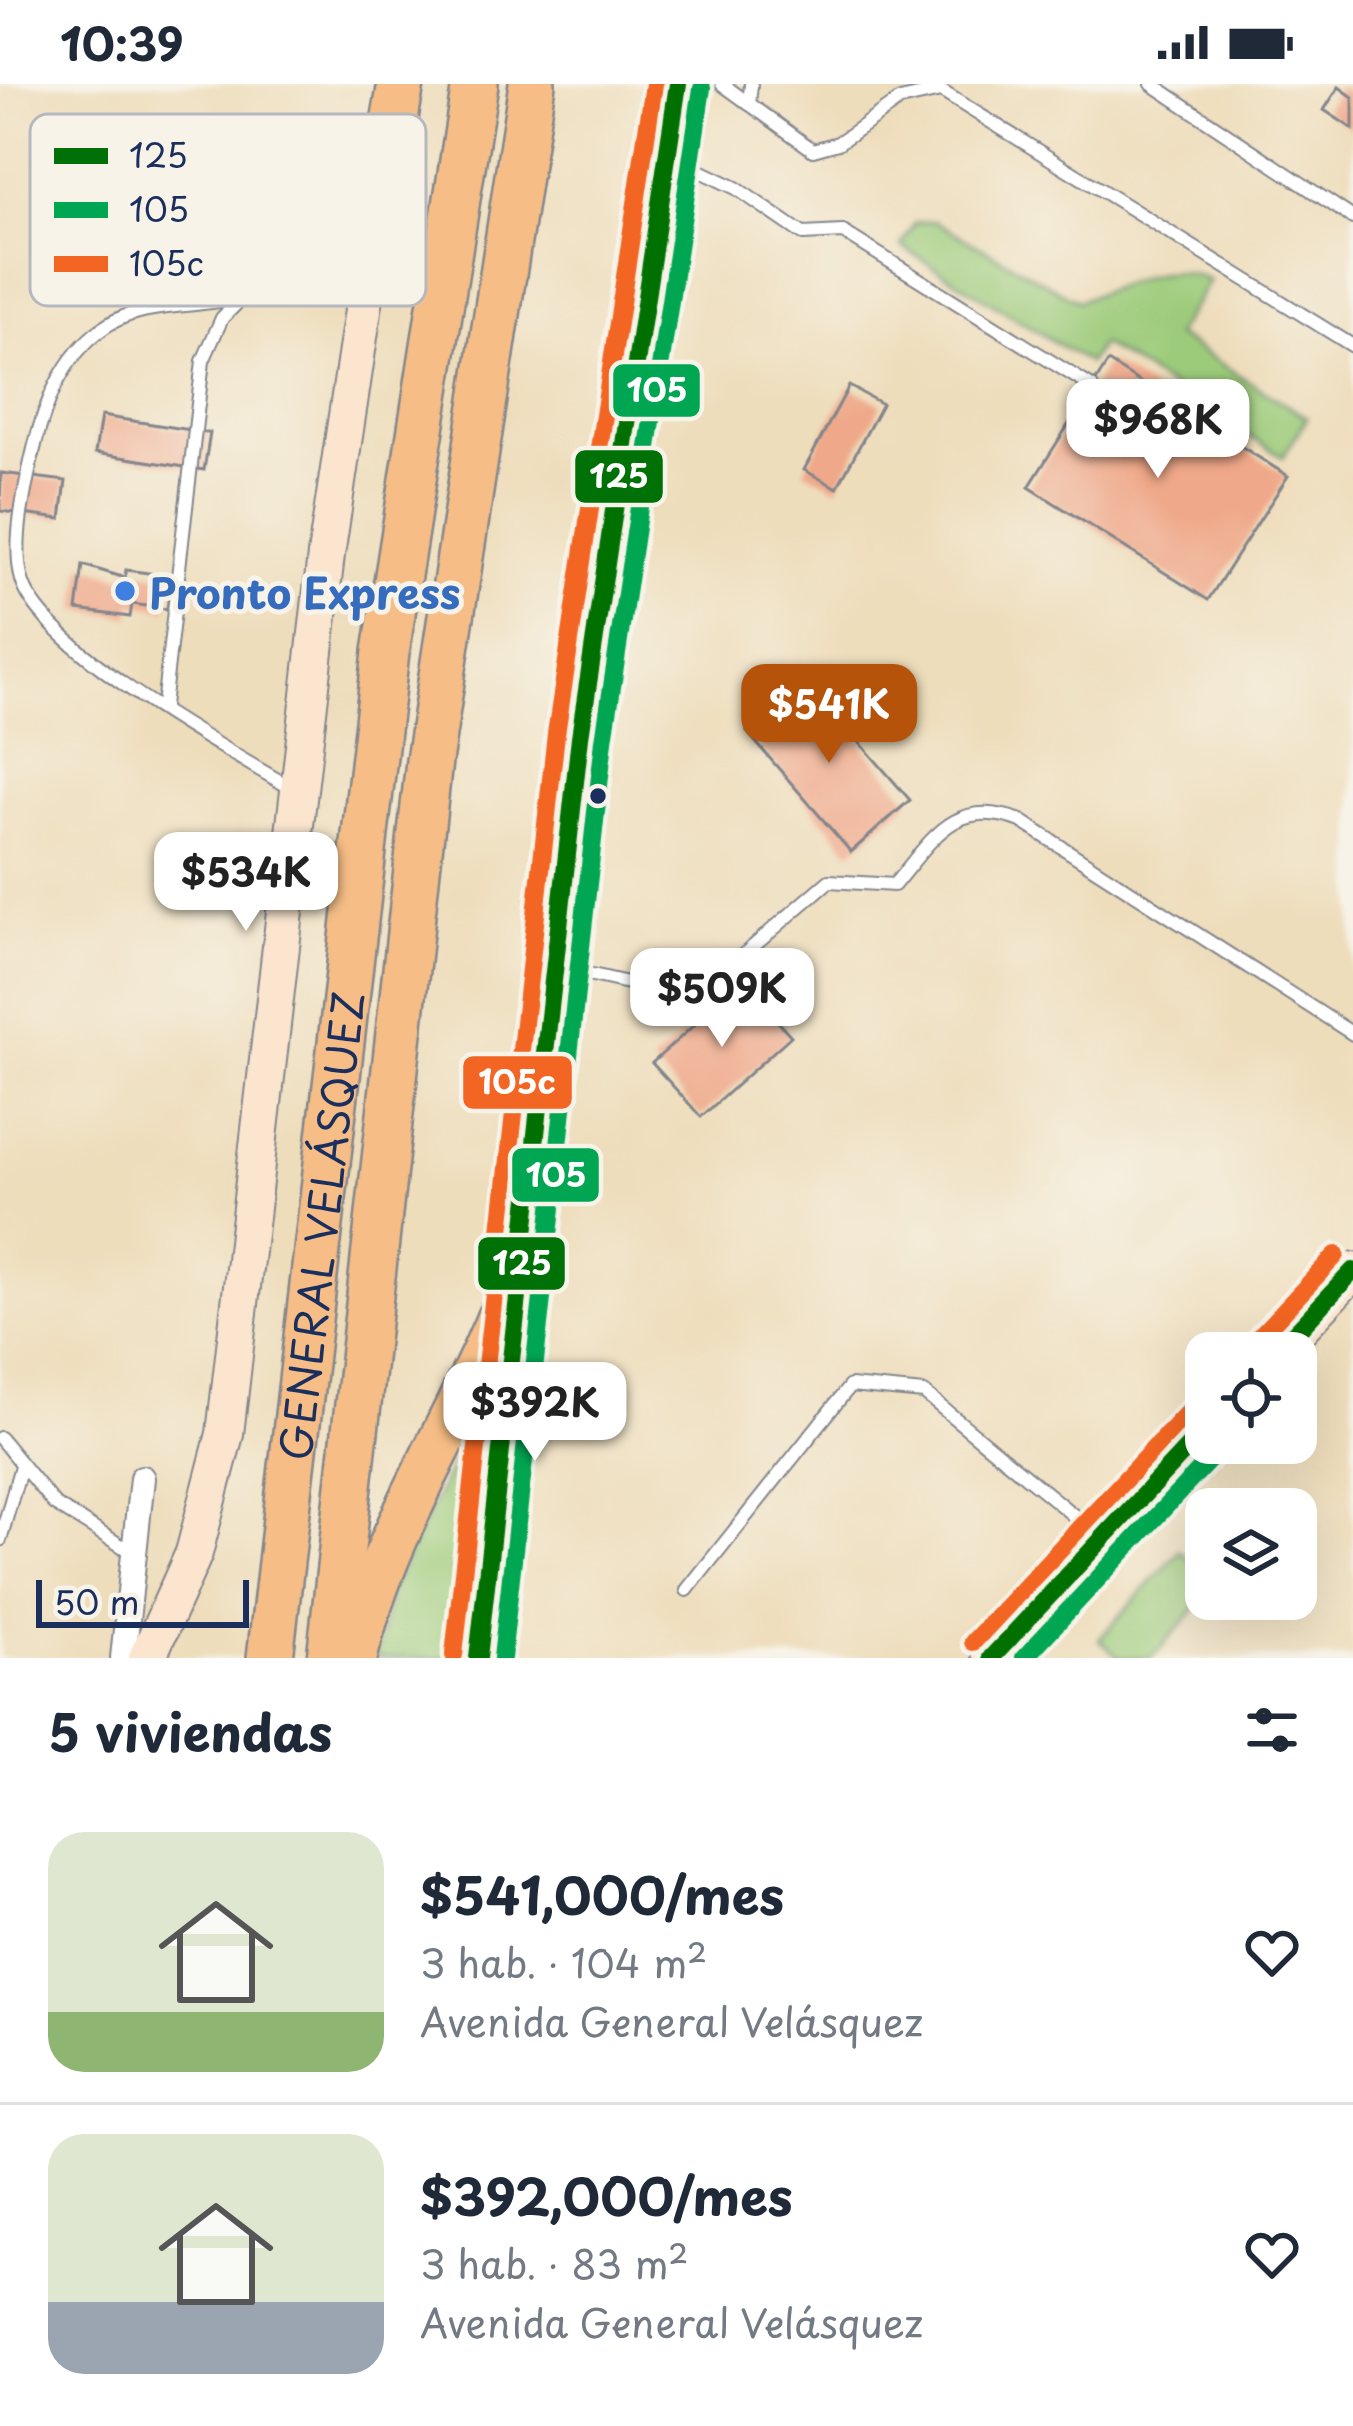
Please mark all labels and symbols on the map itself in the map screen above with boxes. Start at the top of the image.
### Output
legend [30,114,426,306]
text: 125 [129,129,188,179]
text: 105 [129,183,189,233]
text: 105c [129,237,204,287]
line badge: 105 [611,362,702,419]
text: 105 [626,363,688,413]
pin: $968K [1074,379,1242,481]
line badge: 125 [573,448,665,505]
text: 125 [589,449,649,499]
place label: Pronto Express [149,560,461,623]
marker: Pronto Express [112,578,138,604]
pin: $541K [745,664,913,766]
unlabelled marker [587,785,609,807]
pin: $534K [162,832,330,934]
pin: $509K [638,948,806,1050]
street label: GENERAL VELÁSQUEZ [262,988,378,1464]
line badge: 105c [461,1054,574,1111]
text: 105c [478,1055,556,1105]
line badge: 105 [510,1146,601,1204]
text: 105 [525,1148,587,1198]
line badge: 125 [476,1235,567,1292]
text: 125 [492,1236,552,1286]
pin: $392K [451,1362,619,1464]
scale bar [36,1574,249,1627]

